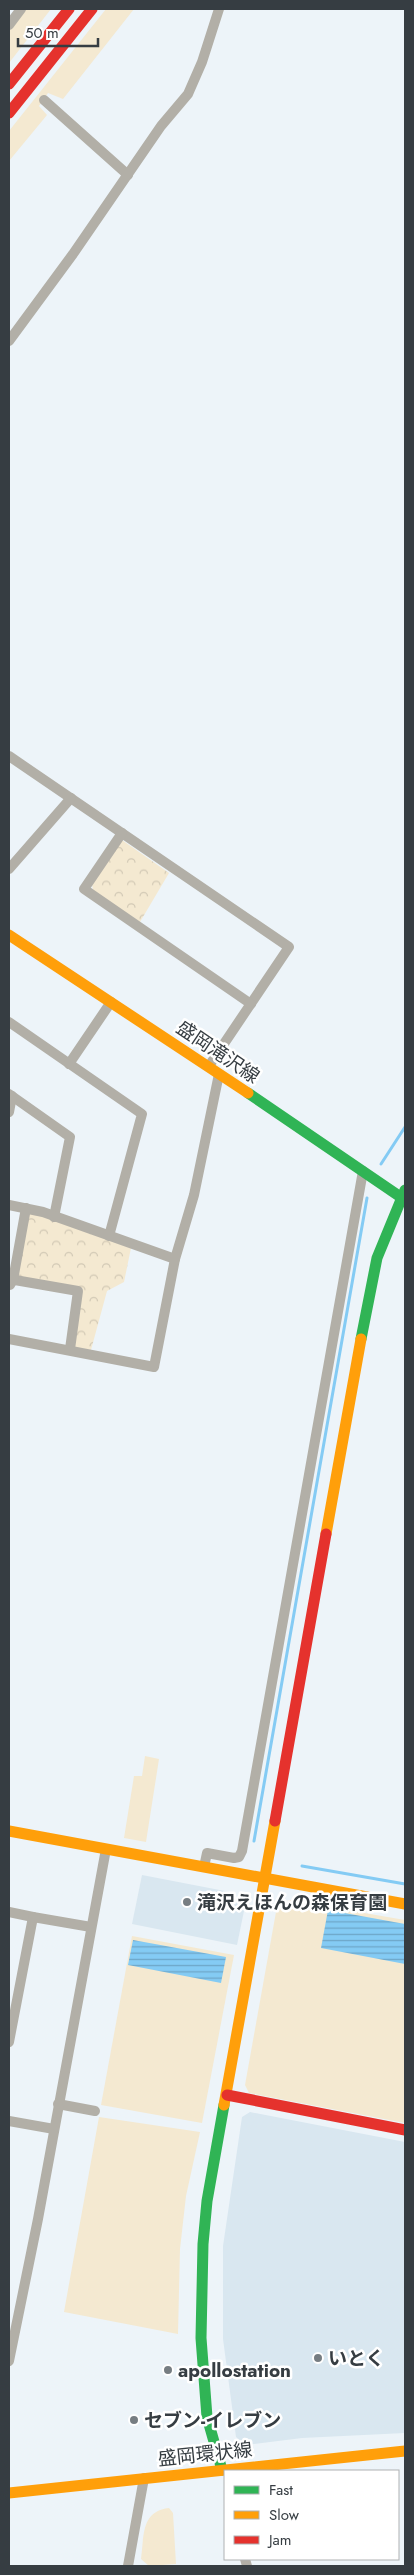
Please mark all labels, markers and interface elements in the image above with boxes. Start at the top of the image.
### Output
scale bar [18,15,98,47]
text: 50 m [25,22,59,44]
street label: 盛岡滝沢線 [171,1014,265,1090]
place label: 滝沢えほんの森保育園 [197,1889,387,1916]
marker: 滝沢えほんの森保育園 [181,1896,193,1908]
place label: いとく [328,2345,384,2372]
marker: いとく [312,2352,324,2364]
place label: apollostation [178,2357,291,2384]
marker: apollostation [162,2364,174,2376]
place label: セブン-イレブン [144,2407,281,2434]
marker: セブン-イレブン [128,2414,140,2426]
street label: 盛岡環状線 [156,2436,254,2472]
legend [224,2470,399,2560]
text: Fast [269,2479,293,2501]
text: Slow [269,2504,300,2526]
text: Jam [267,2529,292,2551]

